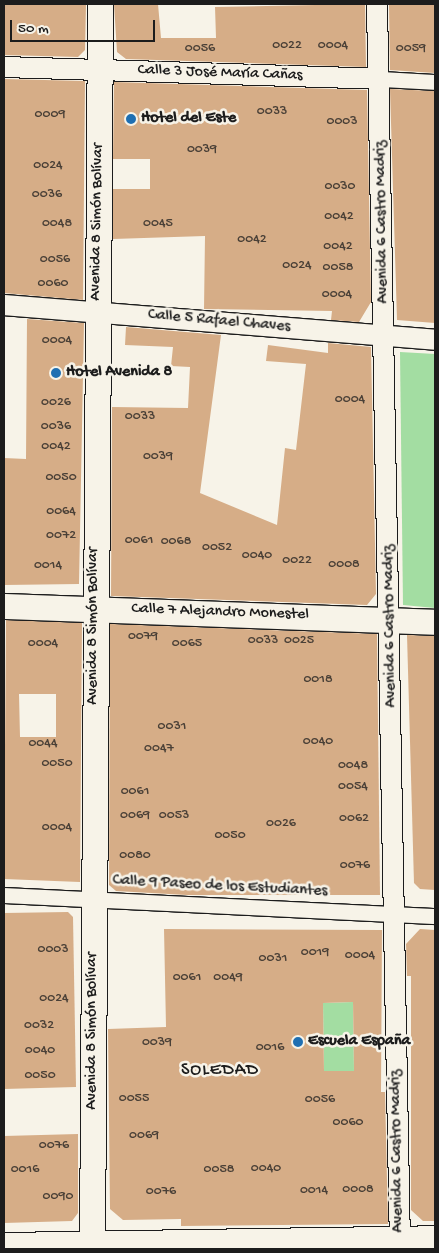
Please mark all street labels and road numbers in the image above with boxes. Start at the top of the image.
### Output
street label: Calle 3 José María Cañas [137,62,303,86]
street label: Avenida 6 Castro Madriz [372,140,394,304]
street label: Avenida 8 Simón Bolívar [87,143,109,301]
street label: Calle 5 Rafael Chaves [147,306,291,338]
street label: Avenida 6 Castro Madriz [380,544,402,708]
street label: Avenida 8 Simón Bolívar [84,547,104,705]
street label: Calle 7 Alejandro Monestel [131,600,309,626]
street label: Calle 9 Paseo de los Estudiantes [112,872,328,902]
street label: Avenida 8 Simón Bolívar [83,952,103,1110]
street label: Avenida 6 Castro Madriz [387,1069,409,1233]

